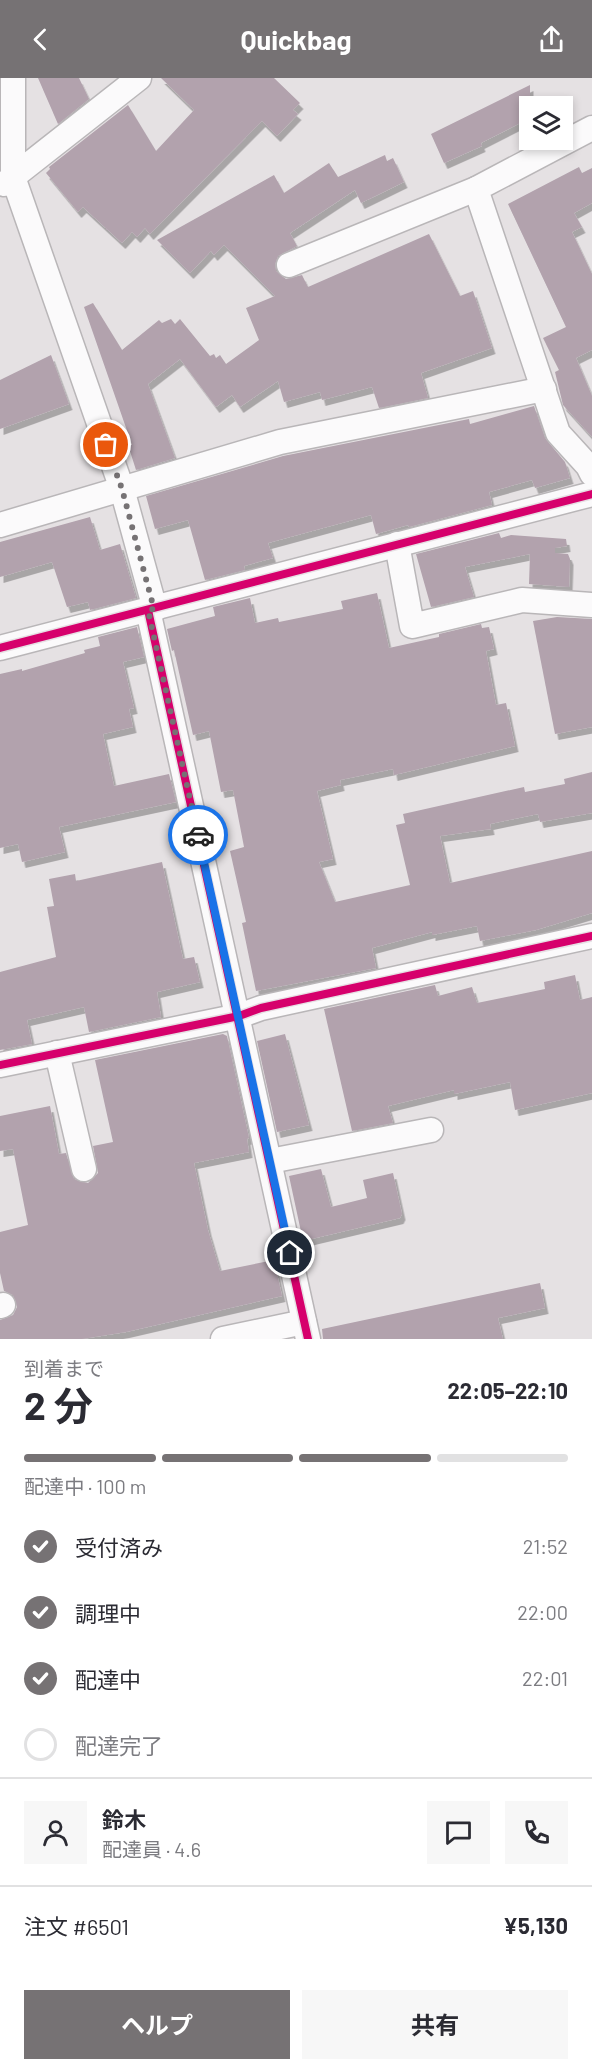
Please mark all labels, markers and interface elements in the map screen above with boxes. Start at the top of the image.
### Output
icon: back [24,23,57,56]
text: Quickbag [240,23,352,55]
icon: share [535,23,568,56]
map controls [519,96,573,150]
button: layers [519,96,573,150]
pin [80,419,131,470]
icon: bag [89,428,122,461]
courier [168,805,228,865]
icon: car [182,819,215,852]
pin [264,1227,315,1278]
icon: home [273,1236,306,1269]
text: 到着まで [24,1356,104,1380]
text: 22:05–22:10 [448,1377,568,1403]
text: 2 分 [24,1381,93,1428]
text: 配達中 · 100 m [24,1474,146,1498]
icon: check [24,1530,57,1563]
text: 受付済み [75,1534,163,1560]
text: 21:52 [523,1534,568,1558]
icon: check [24,1596,57,1629]
text: 調理中 [75,1600,141,1626]
text: 22:00 [517,1600,568,1624]
icon: check [24,1662,57,1695]
text: 配達中 [75,1666,141,1692]
text: 22:01 [522,1666,568,1690]
text: 配達完了 [75,1732,163,1758]
button: person [24,1801,87,1864]
button: chat [427,1801,490,1864]
button: phone [505,1801,568,1864]
text: 鈴木 [102,1806,146,1832]
text: 配達員 · 4.6 [102,1837,201,1861]
text: ¥5,130 [503,1912,568,1938]
text: 注文 #6501 [24,1913,129,1939]
button: ヘルプ [24,1990,290,2059]
button: 共有 [302,1990,568,2059]

